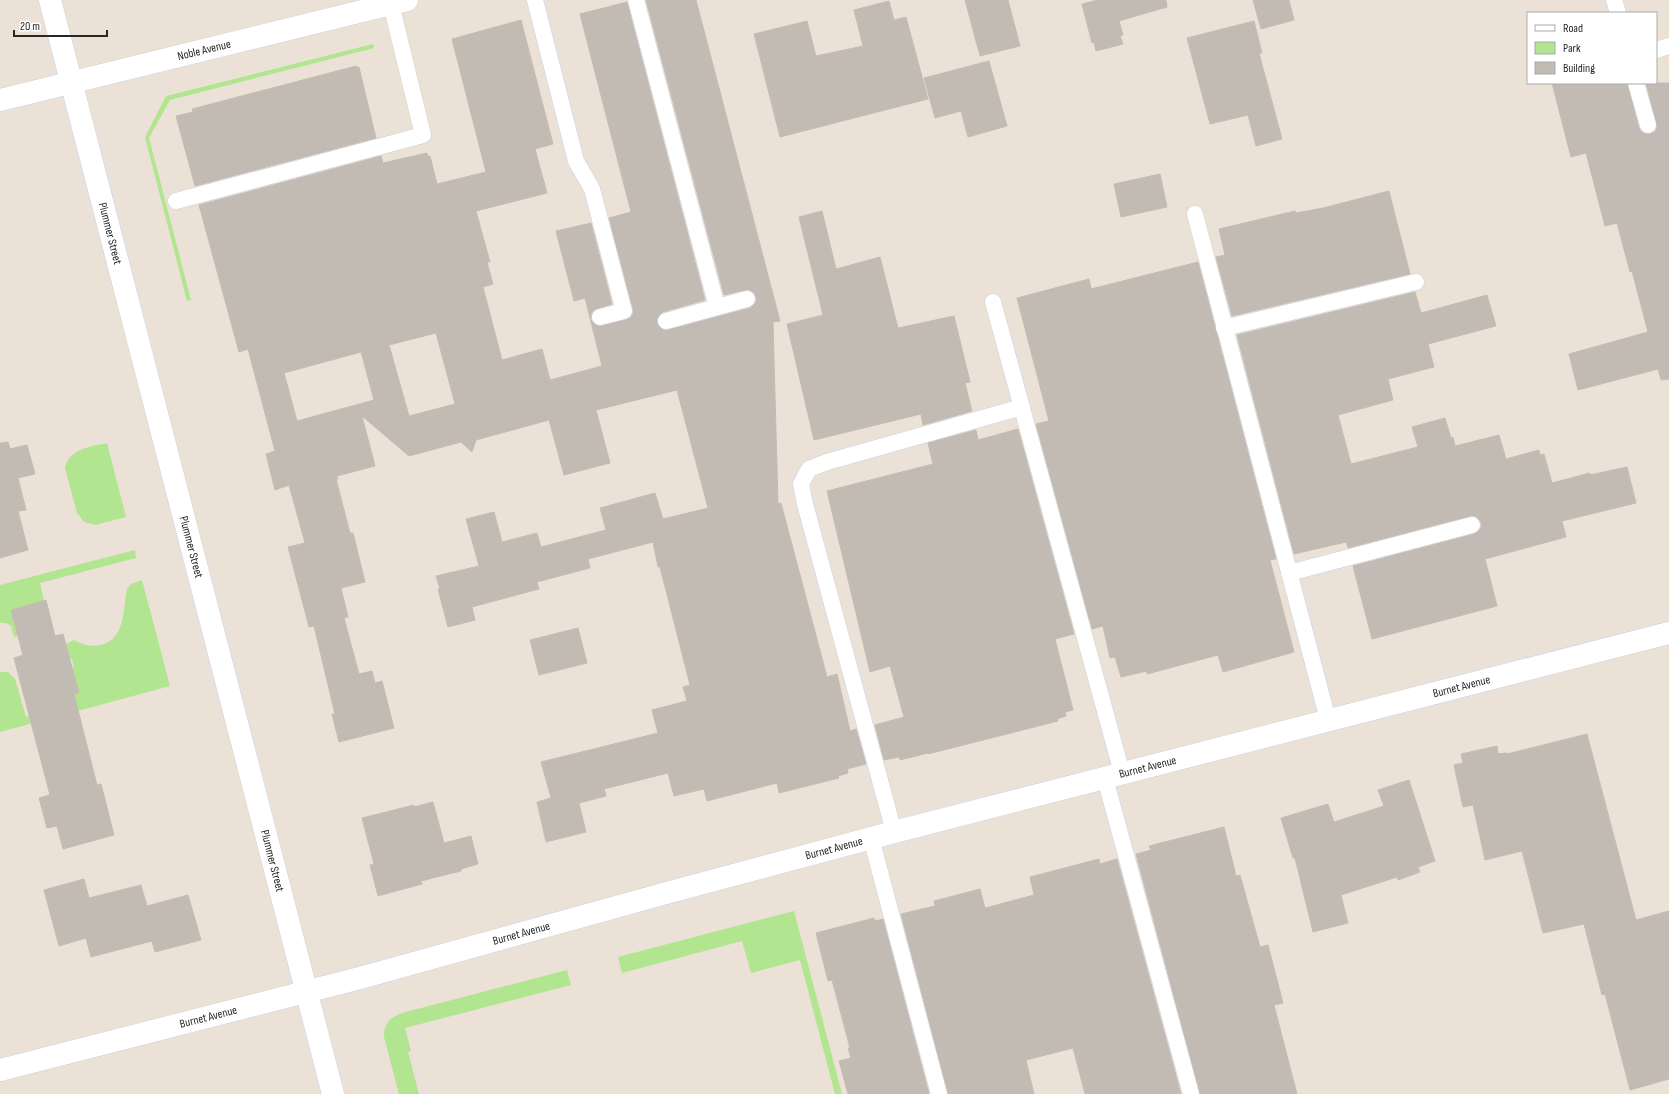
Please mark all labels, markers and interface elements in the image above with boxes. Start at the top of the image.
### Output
scale bar [14,12,107,38]
legend [1527,12,1657,84]
text: 20 m [20,19,40,34]
text: Road [1563,21,1583,36]
street label: Noble Avenue [176,36,232,64]
text: Park [1563,41,1581,56]
text: Building [1563,61,1595,76]
street label: Plummer Street [95,201,126,266]
street label: Plummer Street [176,514,207,580]
street label: Burnet Avenue [1431,672,1492,701]
street label: Burnet Avenue [1117,752,1178,781]
street label: Plummer Street [257,828,288,894]
street label: Burnet Avenue [804,833,864,863]
street label: Burnet Avenue [491,918,552,948]
street label: Burnet Avenue [178,1002,239,1031]

